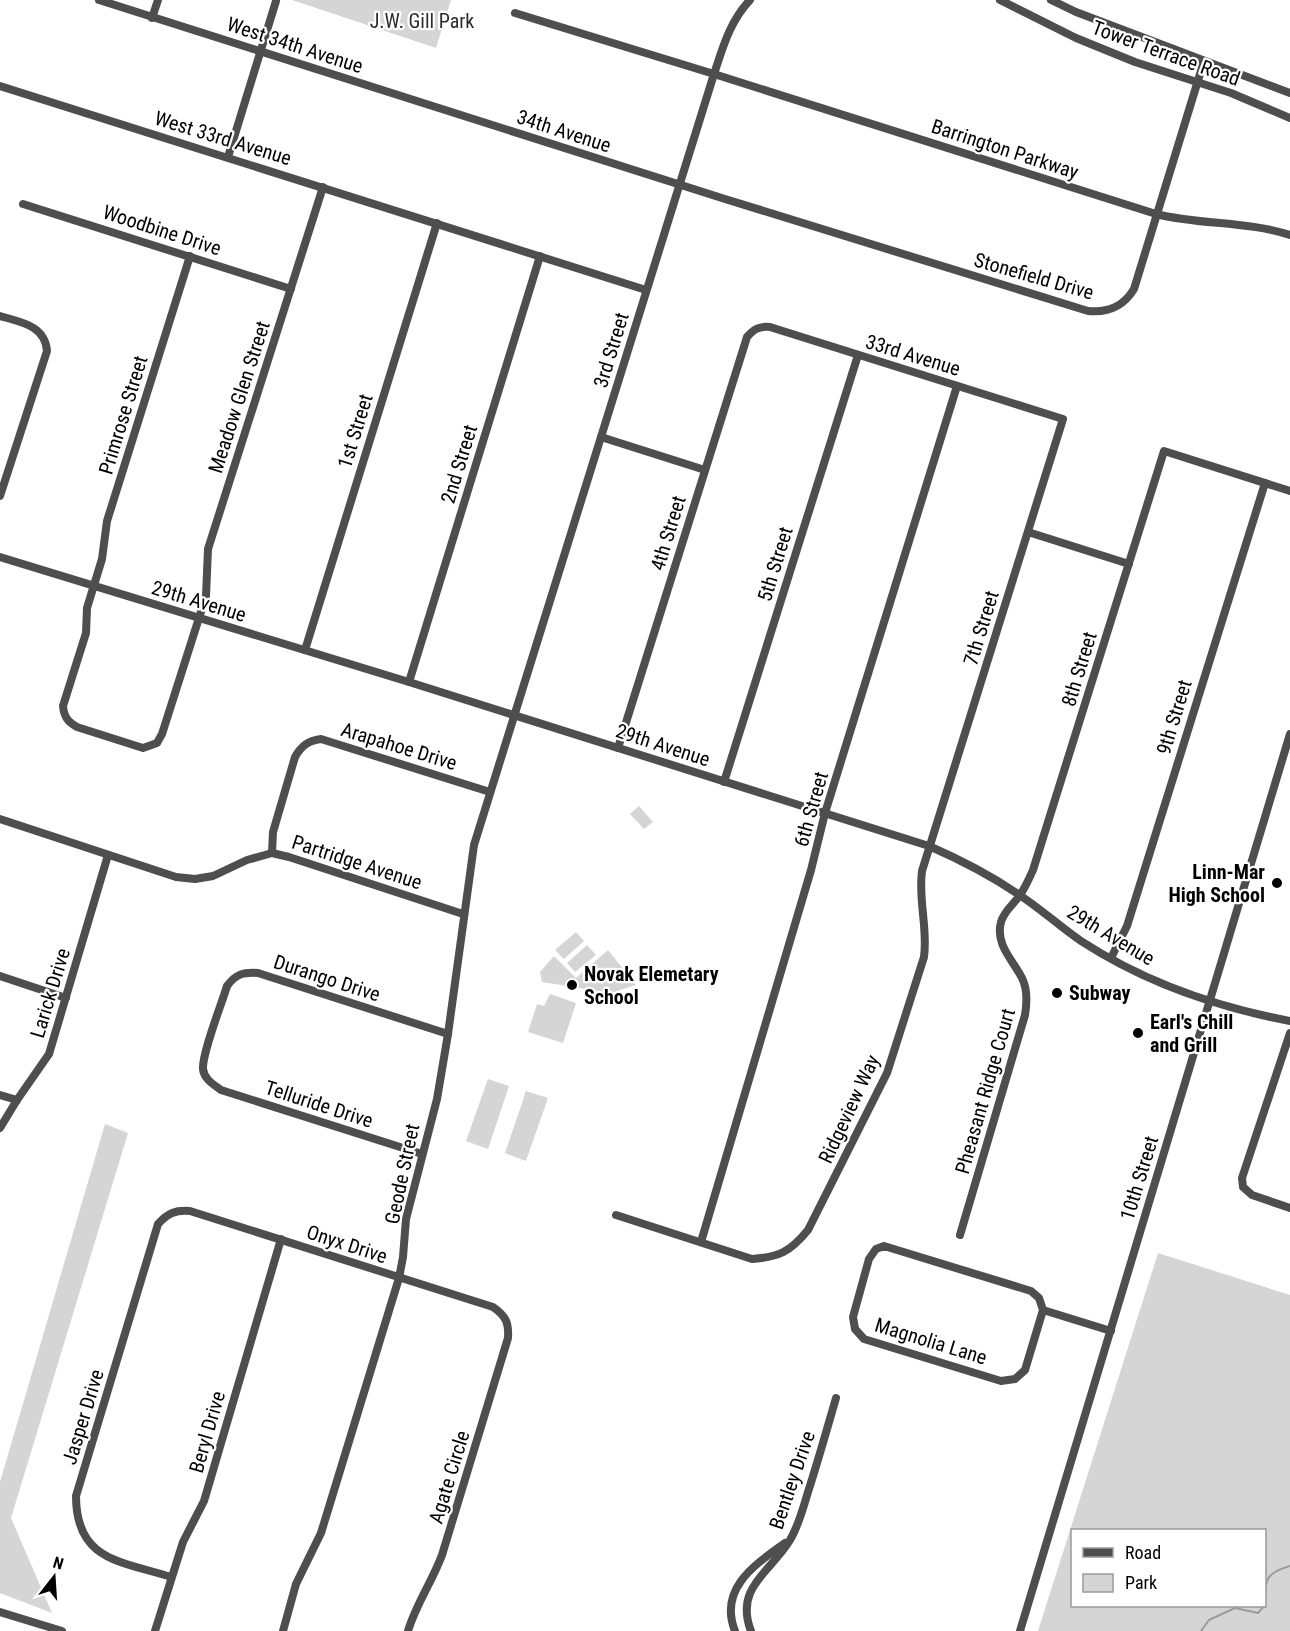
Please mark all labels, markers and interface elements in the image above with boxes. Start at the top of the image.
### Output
park label: J.W. Gill Park [370,9,474,33]
street label: West 34th Avenue [224,12,366,78]
street label: Tower Terrace Road [1089,15,1243,91]
street label: 34th Avenue [514,105,614,157]
street label: West 33rd Avenue [152,106,294,170]
street label: Barrington Parkway [928,114,1082,184]
street label: Woodbine Drive [100,200,224,260]
street label: Stonefield Drive [971,247,1097,305]
street label: 3rd Street [588,310,634,390]
street label: Meadow Glen Street [203,318,275,476]
street label: 33rd Avenue [863,329,963,381]
street label: Primrose Street [94,353,152,477]
street label: 1st Street [332,391,378,471]
street label: 2nd Street [436,422,482,506]
street label: 4th Street [645,493,691,573]
street label: 5th Street [752,524,798,604]
street label: 29th Avenue [149,575,249,627]
street label: 7th Street [958,588,1004,668]
street label: 8th Street [1056,629,1102,709]
street label: 9th Street [1151,677,1197,757]
street label: Arapahoe Drive [338,717,460,775]
street label: 29th Avenue [613,719,713,771]
street label: 6th Street [789,769,833,849]
street label: Partridge Avenue [289,830,425,894]
place label: Linn-Mar High School [1168,860,1265,907]
marker: Linn-Mar High School [1270,876,1284,890]
street label: 29th Avenue [1063,900,1159,970]
street label: Larick Drive [25,945,75,1041]
street label: Durango Drive [271,950,383,1006]
place label: Novak Elemetary School [584,962,719,1009]
marker: Novak Elemetary School [565,978,579,992]
place label: Subway [1069,981,1130,1005]
marker: Subway [1050,986,1064,1000]
street label: Pheasant Ridge Court [950,1005,1020,1177]
place label: Earl's Chill and Grill [1150,1010,1233,1057]
marker: Earl's Chill and Grill [1131,1026,1145,1040]
street label: Ridgeview Way [813,1051,885,1167]
street label: Telluride Drive [262,1075,376,1133]
street label: Geode Street [380,1122,424,1226]
street label: 10th Street [1115,1133,1163,1223]
street label: Onyx Drive [304,1220,390,1268]
street label: Magnolia Lane [872,1313,990,1369]
street label: Jasper Drive [57,1367,109,1467]
street label: Beryl Drive [184,1388,230,1476]
street label: Agate Circle [424,1428,474,1526]
street label: Bentley Drive [764,1428,820,1532]
legend [1071,1529,1266,1607]
text: Road [1125,1542,1161,1563]
north arrow [24,1547,84,1607]
text: N [51,1553,66,1574]
text: Park [1125,1572,1157,1593]

